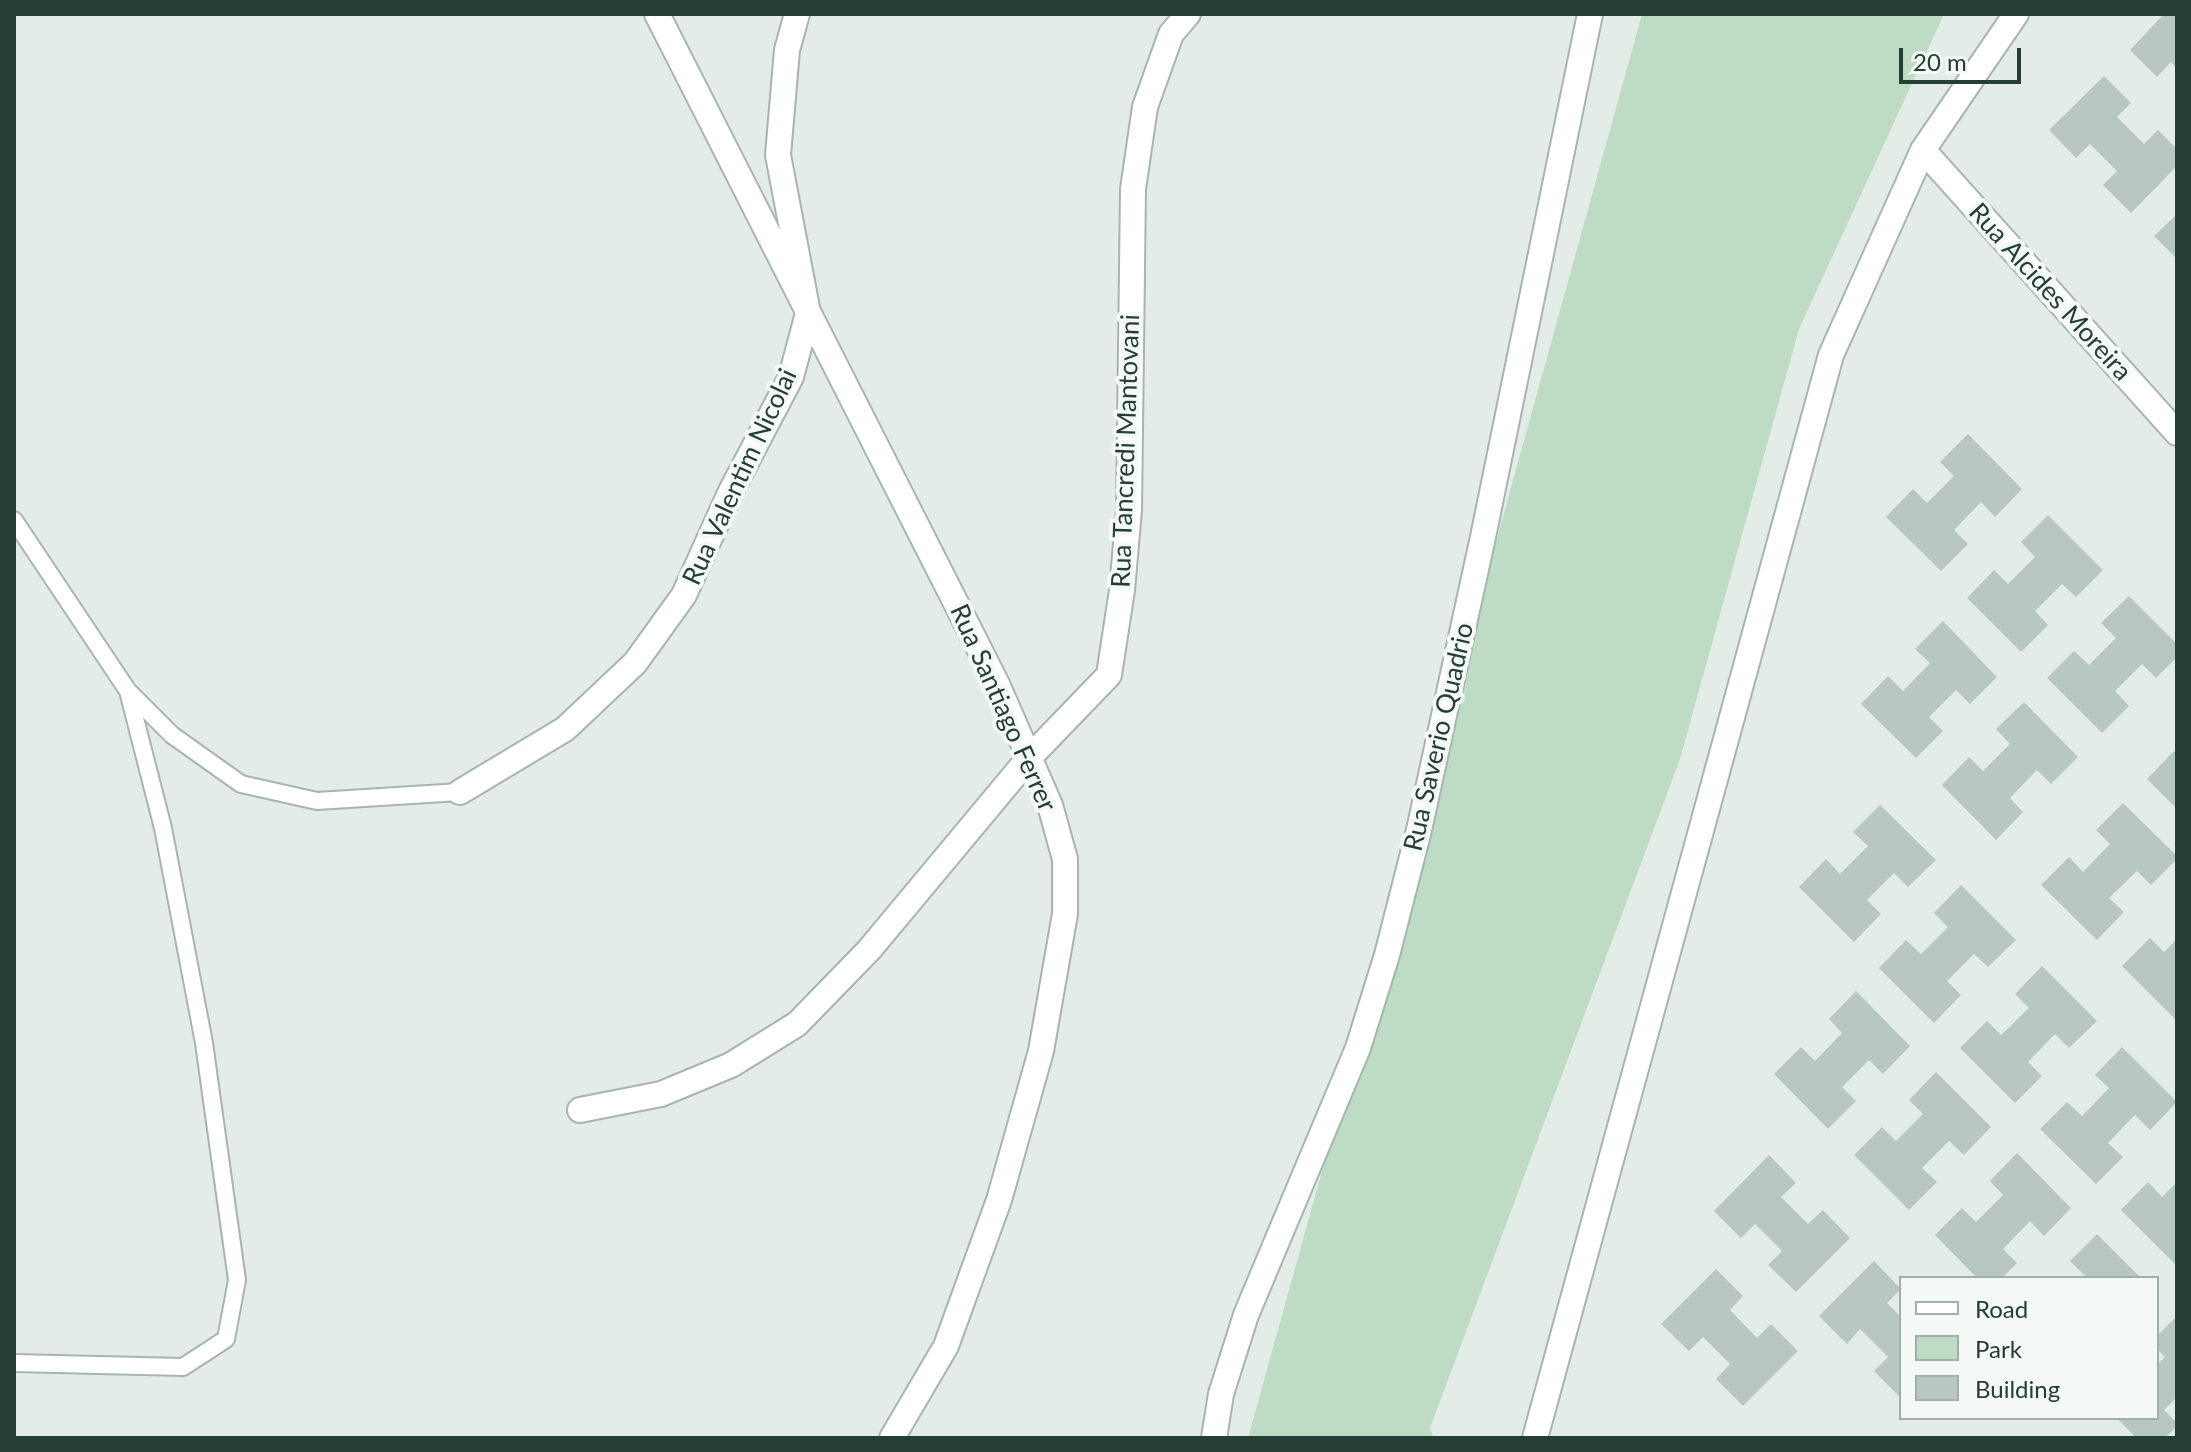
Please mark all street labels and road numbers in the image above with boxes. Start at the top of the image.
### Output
street label: Rua Alcides Moreira [1962,197,2138,387]
street label: Rua Tancredi Mantovani [1106,314,1146,588]
street label: Rua Valentim Nicolai [676,364,804,590]
street label: Rua Santiago Ferrer [943,600,1063,816]
street label: Rua Saverio Quadrio [1398,620,1480,854]

